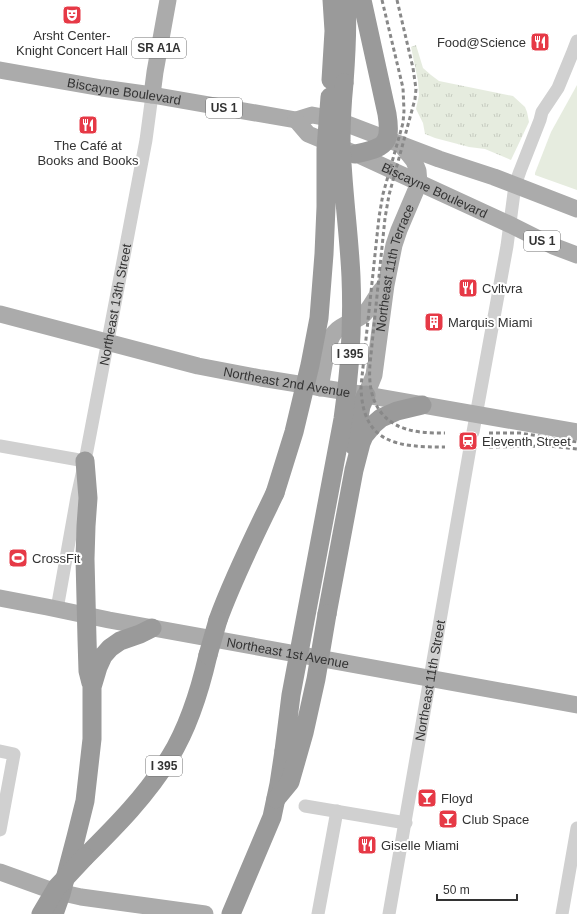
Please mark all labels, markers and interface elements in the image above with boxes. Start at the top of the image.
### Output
theatre icon: Arsht Center- Knight Concert Hall [61,4,83,26]
place label: Arsht Center- Knight Concert Hall [16,28,128,58]
restaurant icon: Food@Science [529,31,551,53]
place label: Food@Science [437,35,526,50]
road number: SR A1A [132,38,186,58]
street label: Biscayne Boulevard [66,75,182,108]
road number: US 1 [206,98,242,118]
restaurant icon: The Café at Books and Books [77,114,99,136]
place label: The Café at Books and Books [37,138,139,168]
street label: Biscayne Boulevard [379,160,490,221]
street label: Northeast 11th Terrace [373,202,417,333]
road number: US 1 [524,231,560,251]
street label: Northeast 13th Street [96,242,134,367]
restaurant icon: Cvltvra [457,277,479,299]
place label: Cvltvra [482,281,523,296]
building icon: Marquis Miami [423,311,445,333]
place label: Marquis Miami [448,315,533,330]
road number: I 395 [332,344,368,364]
street label: Northeast 2nd Avenue [222,364,351,400]
station icon: Eleventh Street [457,430,479,452]
place label: Eleventh Street [482,434,571,449]
sports icon: CrossFit [7,547,29,569]
place label: CrossFit [32,551,81,566]
street label: Northeast 11th Street [412,618,448,742]
street label: Northeast 1st Avenue [225,635,350,671]
road number: I 395 [146,756,182,776]
bar icon: Floyd [416,787,438,809]
place label: Floyd [441,791,473,806]
bar icon: Club Space [437,808,459,830]
place label: Club Space [462,812,529,827]
restaurant icon: Giselle Miami [356,834,378,856]
place label: Giselle Miami [381,838,459,853]
scale bar [437,876,517,902]
text: 50 m [443,883,470,897]

